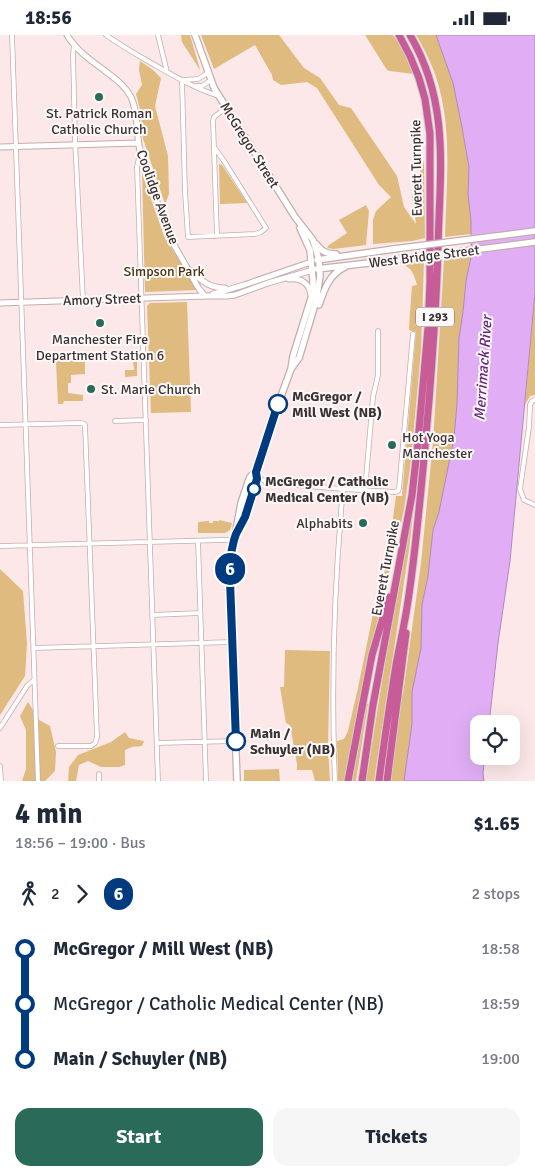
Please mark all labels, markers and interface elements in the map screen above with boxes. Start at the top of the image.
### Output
text: 18:56 [25,6,72,30]
marker: St. Patrick Roman Catholic Church [93,91,105,103]
street label: McGregor Street [216,99,283,191]
place label: St. Patrick Roman Catholic Church [46,105,152,138]
street label: Everett Turnpike [407,119,426,217]
street label: Coolidge Avenue [133,148,183,247]
street label: West Bridge Street [368,241,480,272]
park label: Simpson Park [123,263,205,280]
street label: Amory Street [62,290,142,309]
road number: I 293 [416,307,454,327]
water label: Merrimack River [470,313,496,421]
marker: Manchester Fire Department Station 6 [94,317,106,329]
place label: Manchester Fire Department Station 6 [36,331,164,364]
place label: St. Marie Church [101,381,201,398]
marker: St. Marie Church [85,383,97,395]
place label: McGregor / Mill West (NB) [292,388,382,421]
marker: McGregor / Mill West (NB) [268,394,288,414]
place label: Hot Yoga Manchester [402,429,473,462]
marker: Hot Yoga Manchester [386,439,398,451]
place label: McGregor / Catholic Medical Center (NB) [265,473,389,506]
marker: McGregor / Catholic Medical Center (NB) [247,482,261,496]
place label: Alphabits [296,515,353,532]
marker: Alphabits [357,517,369,529]
street label: Everett Turnpike [368,519,403,617]
line badge: 6 [214,553,246,585]
text: 6 [225,558,235,580]
map controls [470,715,520,765]
button: locate [470,715,520,765]
place label: Main / Schuyler (NB) [250,725,335,758]
marker: Main / Schuyler (NB) [226,731,246,751]
text: 4 min [15,797,83,831]
text: $1.65 [474,812,520,836]
text: 18:56 – 19:00 · Bus [15,833,146,853]
icon: walk [15,880,43,908]
icon: forward [68,880,96,908]
text: 6 [114,883,123,905]
text: 2 [51,884,60,904]
text: 2 stops [472,884,520,904]
text: McGregor / Mill West (NB) [53,937,274,961]
text: 18:58 [481,939,520,959]
text: McGregor / Catholic Medical Center (NB) [53,992,384,1016]
text: 18:59 [481,994,520,1014]
text: Main / Schuyler (NB) [53,1047,228,1071]
text: 19:00 [481,1049,520,1069]
button: Start [15,1108,263,1166]
button: Tickets [273,1108,520,1166]

